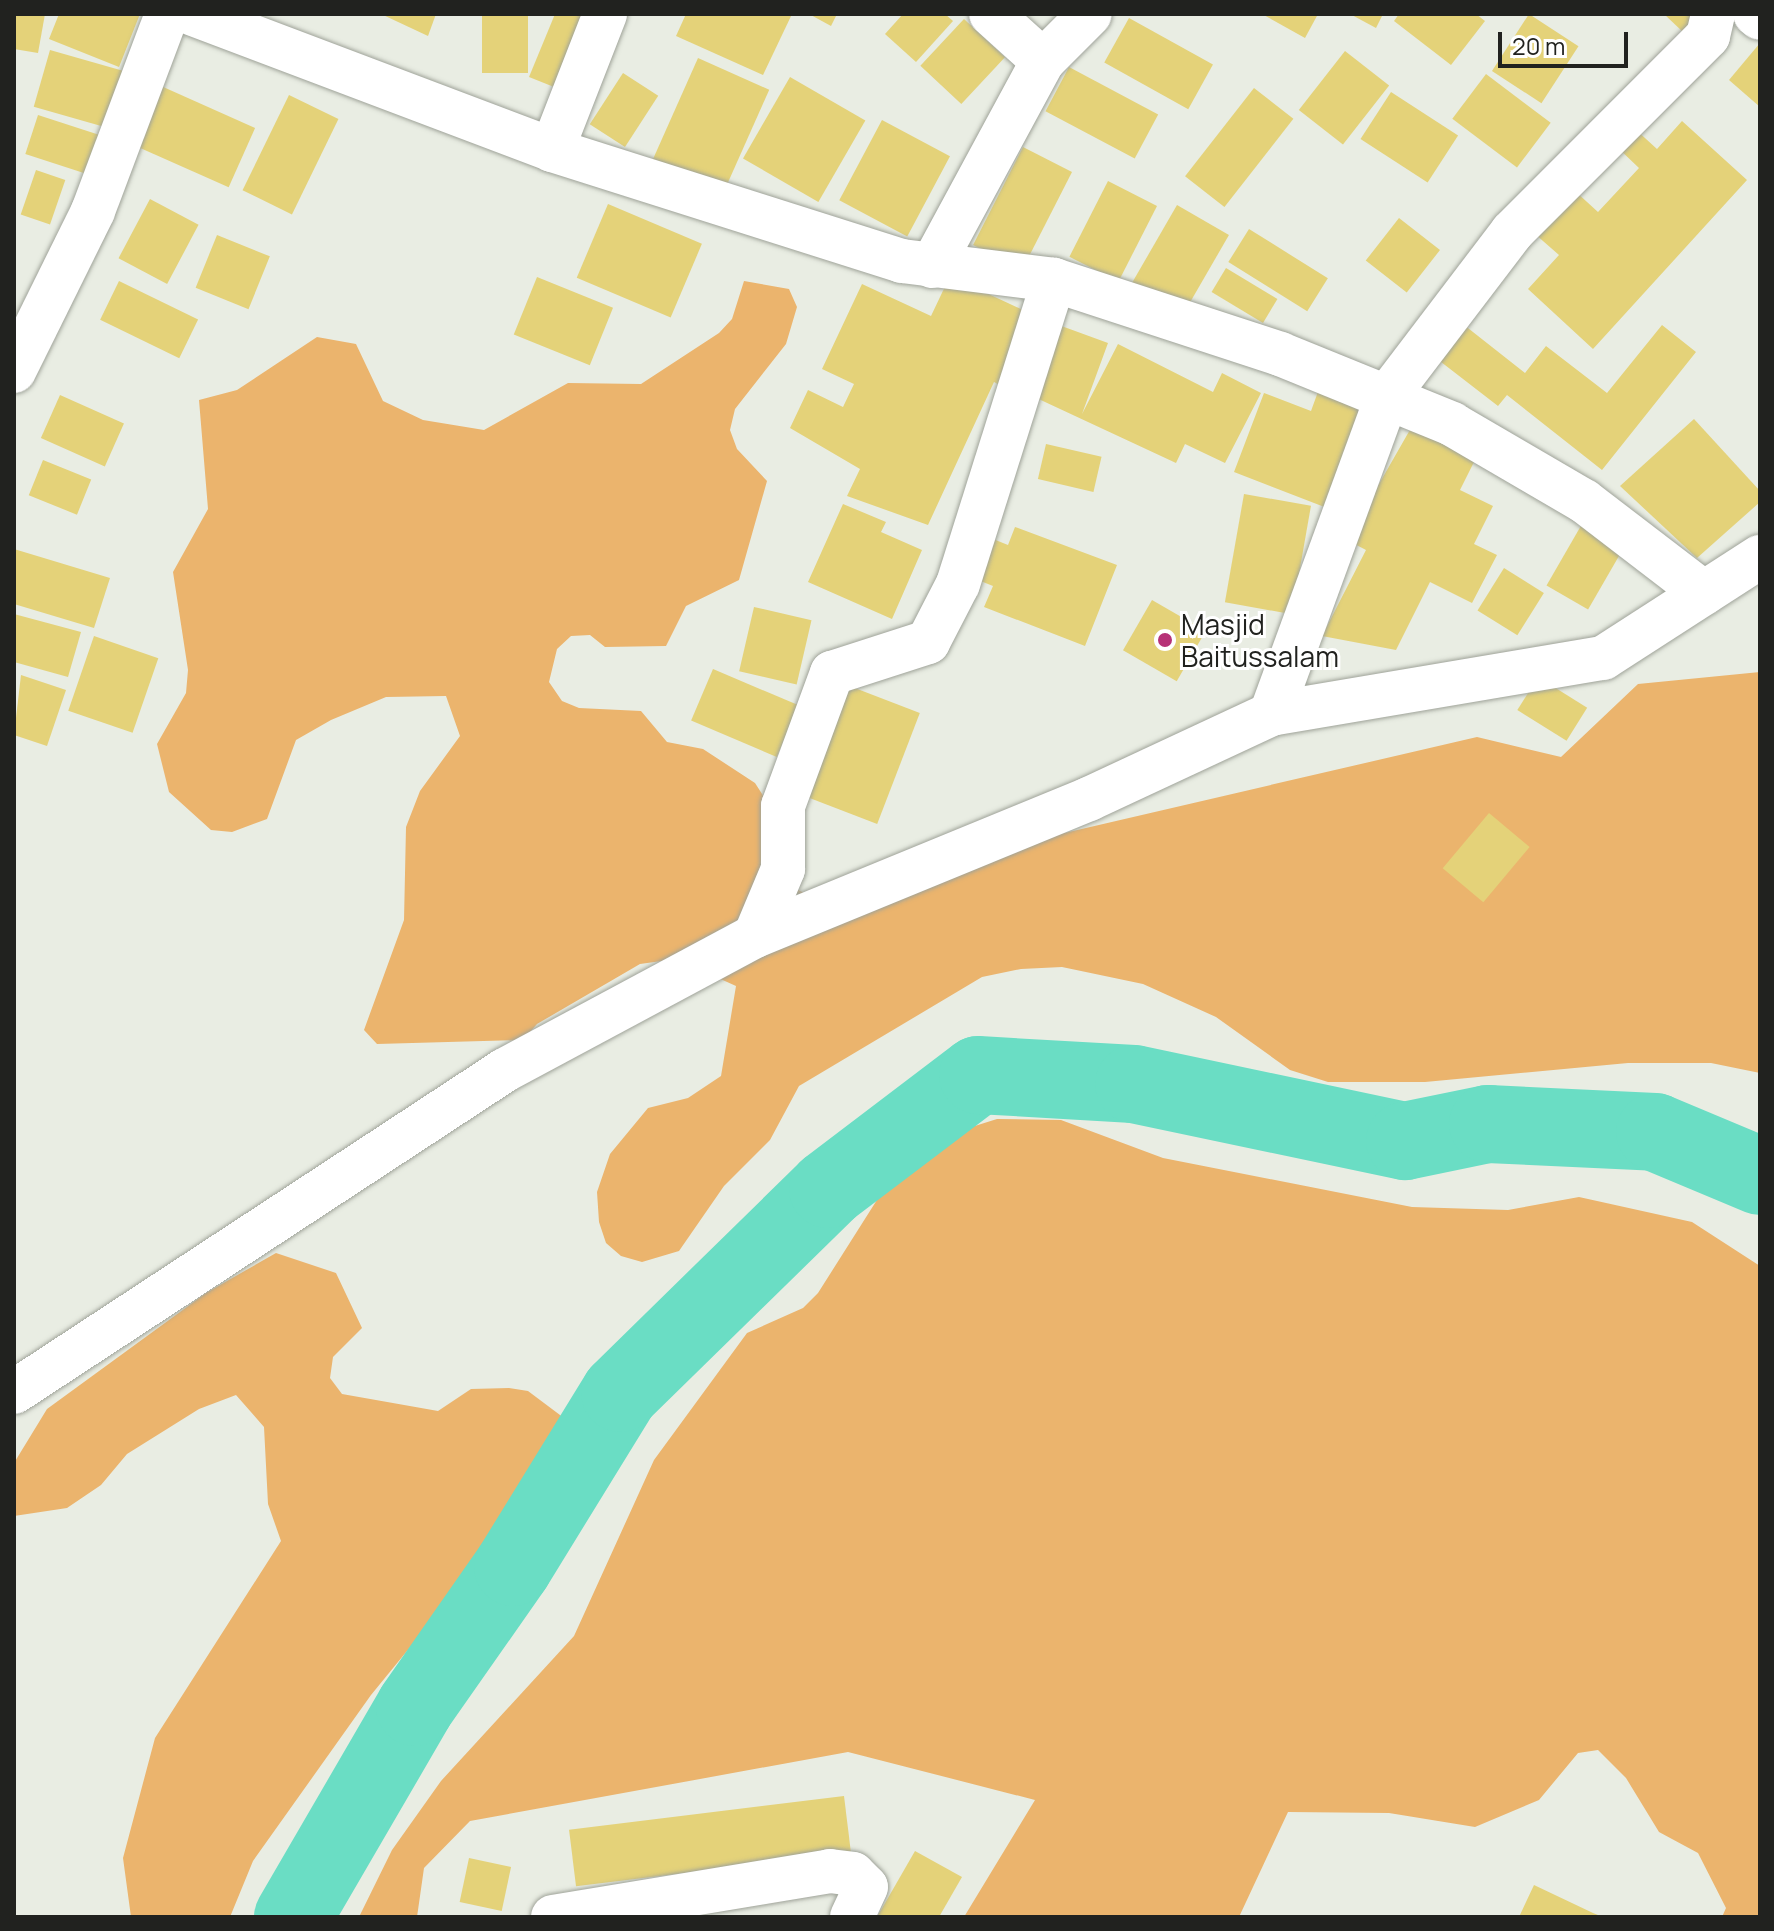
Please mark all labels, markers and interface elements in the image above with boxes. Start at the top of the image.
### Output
scale bar [1502,16,1632,66]
text: 20 m [1512,29,1565,62]
place label: Masjid Baitussalam [1181,607,1339,673]
marker: Masjid Baitussalam [1156,631,1174,649]

